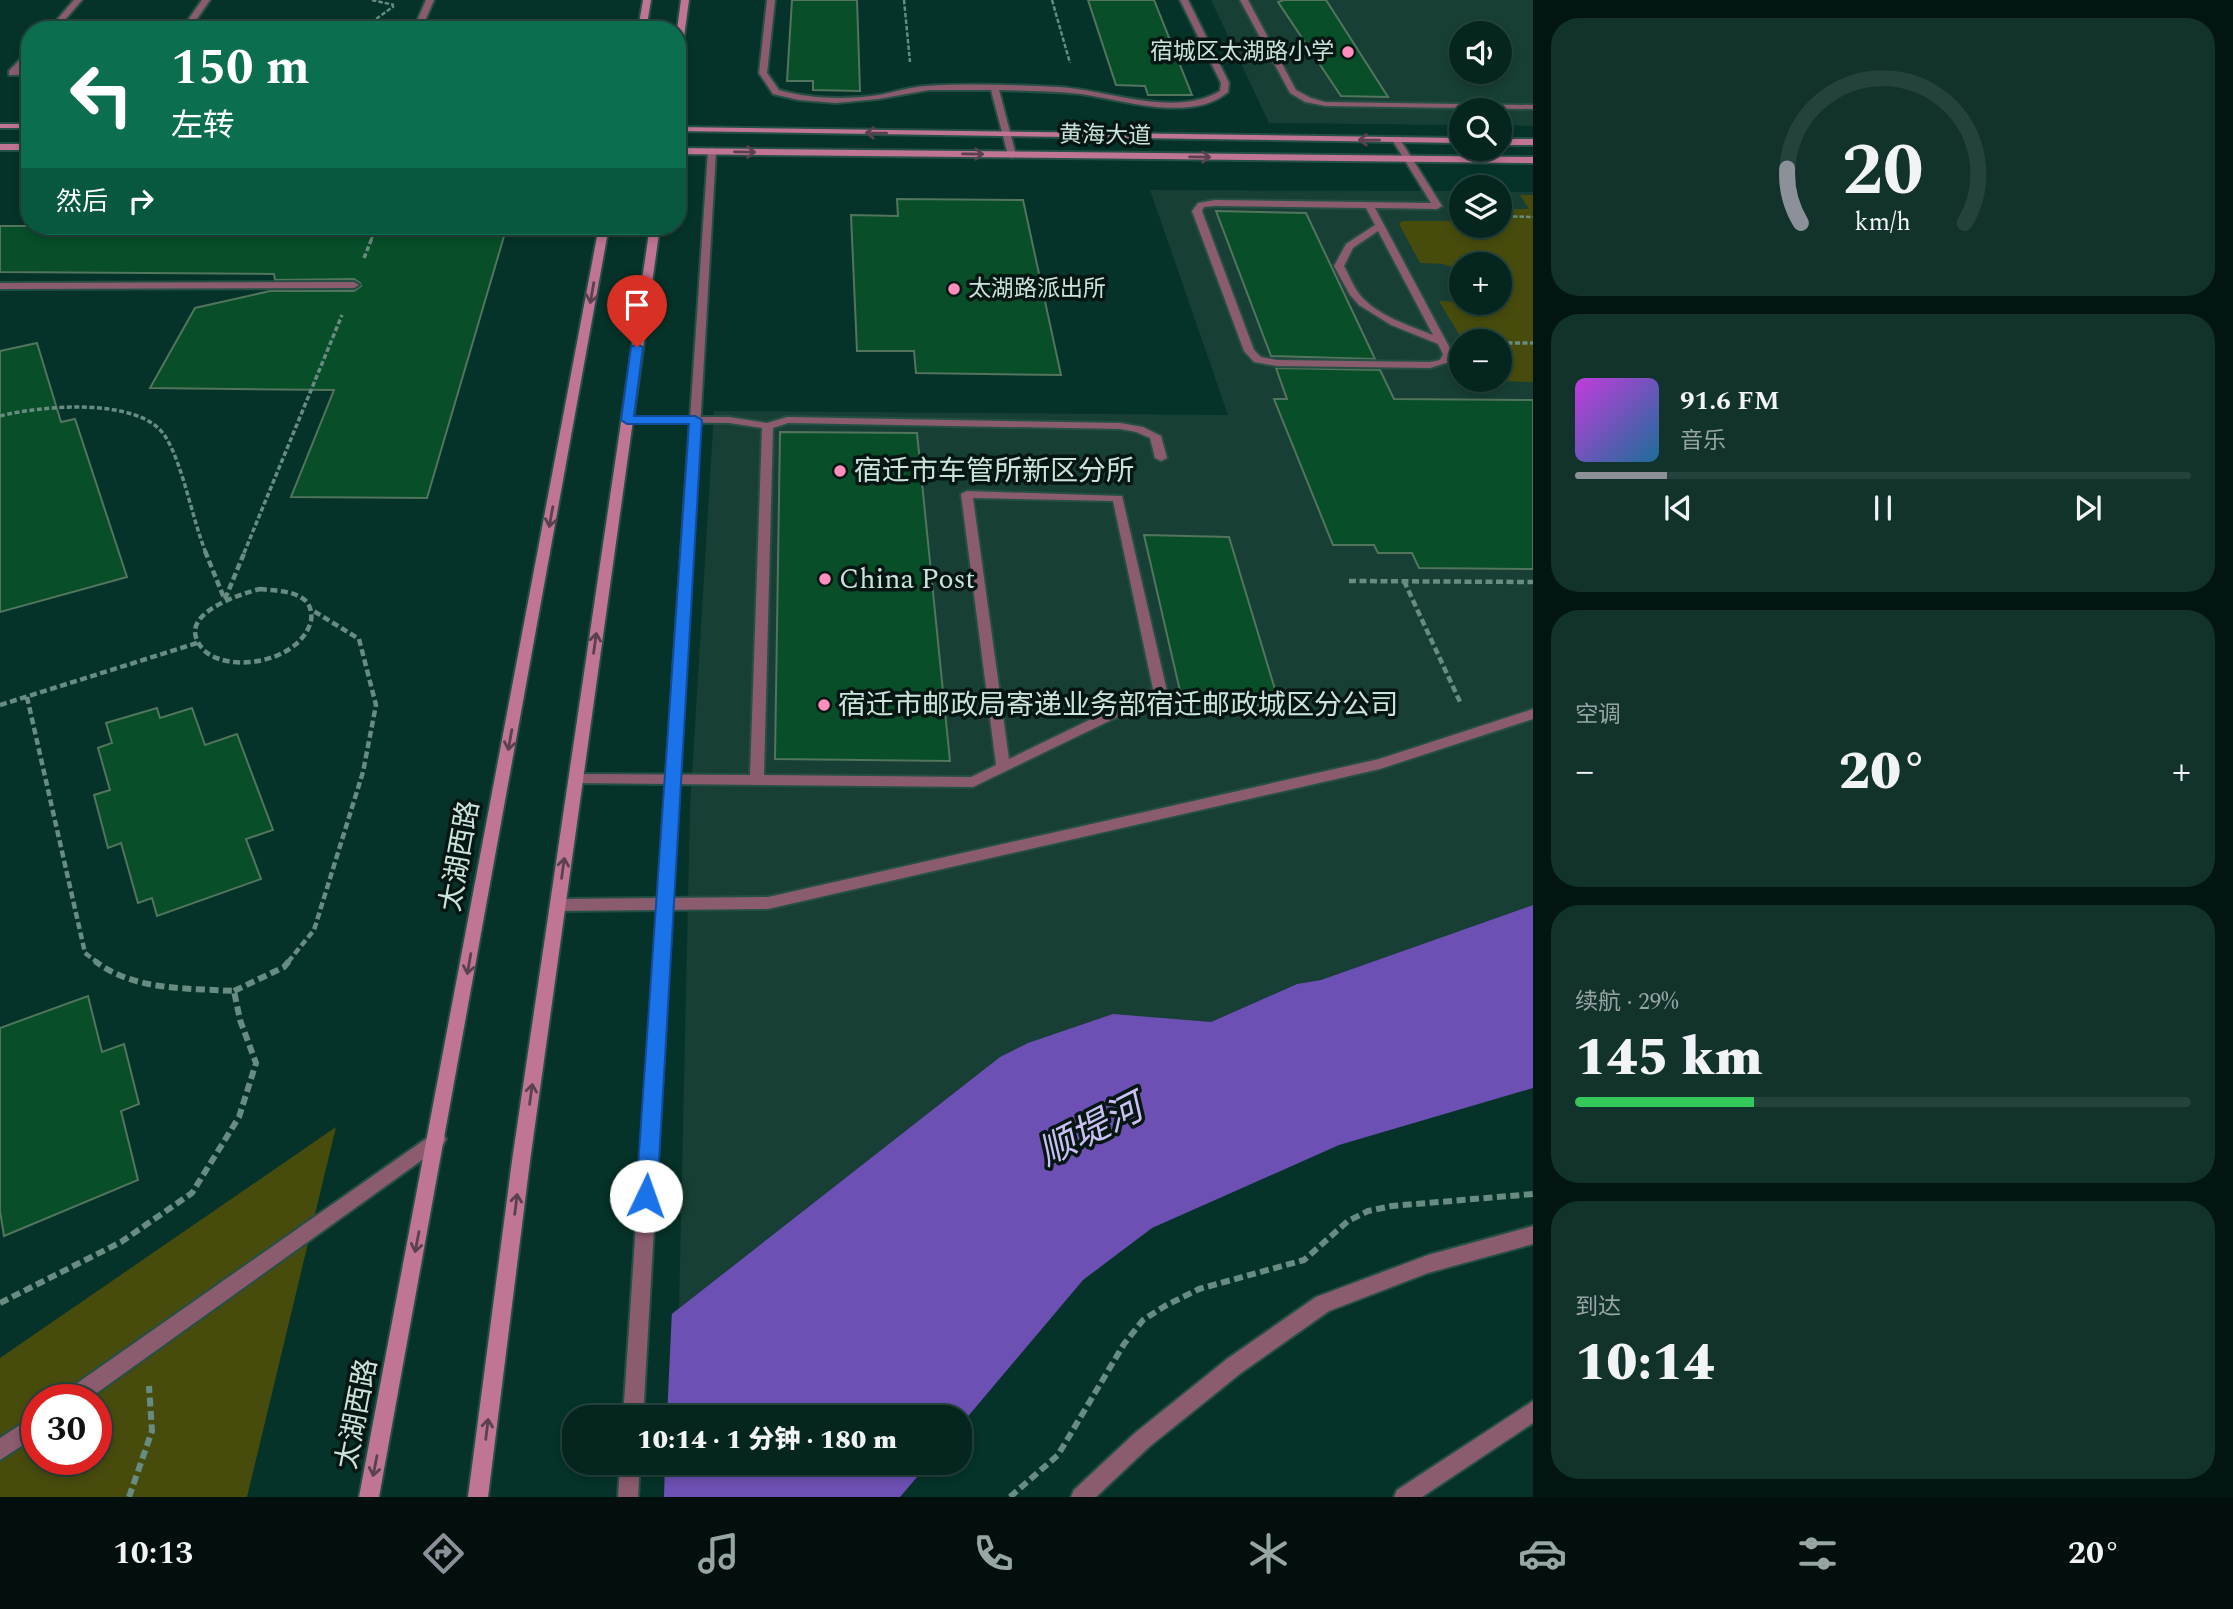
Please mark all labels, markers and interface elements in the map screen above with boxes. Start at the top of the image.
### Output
map controls [1449,21,1512,392]
button: sound [1449,21,1512,84]
text: 150 m [171,31,310,106]
place label: 宿城区太湖路小学 [1150,35,1334,70]
marker: 宿城区太湖路小学 [1340,44,1356,60]
icon: left [56,49,147,140]
button: search [1449,98,1512,161]
text: 左转 [171,102,235,151]
text: 20 [1842,116,1924,227]
street label: 黄海大道 [1059,118,1151,154]
one-way arrow [864,126,887,139]
one-way arrow [1357,133,1380,147]
one-way arrow [734,145,757,159]
one-way arrow [961,147,984,161]
one-way arrow [1189,150,1212,164]
button: layers [1449,175,1512,238]
text: 然后 [56,182,108,222]
icon: right [122,182,160,220]
text: km/h [1855,204,1911,242]
button: + [1449,252,1512,315]
place label: 太湖路派出所 [968,272,1106,307]
pin [607,275,667,347]
one-way arrow [585,281,598,304]
marker: 太湖路派出所 [946,281,962,297]
icon: arrive [618,286,656,324]
button: − [1449,329,1512,392]
text: 91.6 FM [1680,381,1780,421]
text: 音乐 [1680,424,1726,459]
place label: 宿迁市车管所新区分所 [854,450,1134,493]
marker: 宿迁市车管所新区分所 [832,463,848,479]
icon: previous [1659,489,1697,527]
icon: pause [1864,489,1902,527]
icon: next [2069,489,2107,527]
one-way arrow [544,505,558,528]
place label: China Post [839,558,975,601]
marker: China Post [817,571,833,587]
one-way arrow [589,632,602,655]
place label: 宿迁市邮政局寄递业务部宿迁邮政城区分公司 [838,684,1398,727]
marker: 宿迁市邮政局寄递业务部宿迁邮政城区分公司 [816,697,832,713]
text: 空调 [1575,698,1621,733]
one-way arrow [503,729,517,751]
text: 20° [1839,733,1927,812]
text: − [1575,743,1594,801]
text: + [2172,743,2191,801]
street label: 太湖西路 [429,797,491,915]
one-way arrow [557,858,570,880]
one-way arrow [462,952,475,975]
text: 续航 · 29% [1575,985,1679,1020]
text: 145 km [1575,1019,1763,1098]
water label: 顺堤河 [1029,1078,1159,1181]
one-way arrow [525,1083,538,1105]
position arrow [609,1159,683,1233]
one-way arrow [509,1193,522,1216]
one-way arrow [410,1230,424,1253]
text: 到达 [1575,1290,1621,1325]
text: 10:14 [1575,1324,1714,1403]
street label: 太湖西路 [325,1355,389,1473]
speed limit sign: 30 [21,1384,112,1475]
one-way arrow [480,1418,493,1441]
text: 10:14 · 1 分钟 · 180 m [637,1420,897,1460]
one-way arrow [368,1454,382,1477]
text: 10:13 [113,1529,193,1578]
icon: directions [419,1529,468,1578]
icon: music [694,1529,743,1578]
icon: phone [969,1529,1018,1578]
icon: climate [1244,1529,1293,1578]
icon: car [1518,1529,1567,1578]
icon: filters [1793,1529,1842,1578]
text: 20° [2068,1529,2120,1578]

